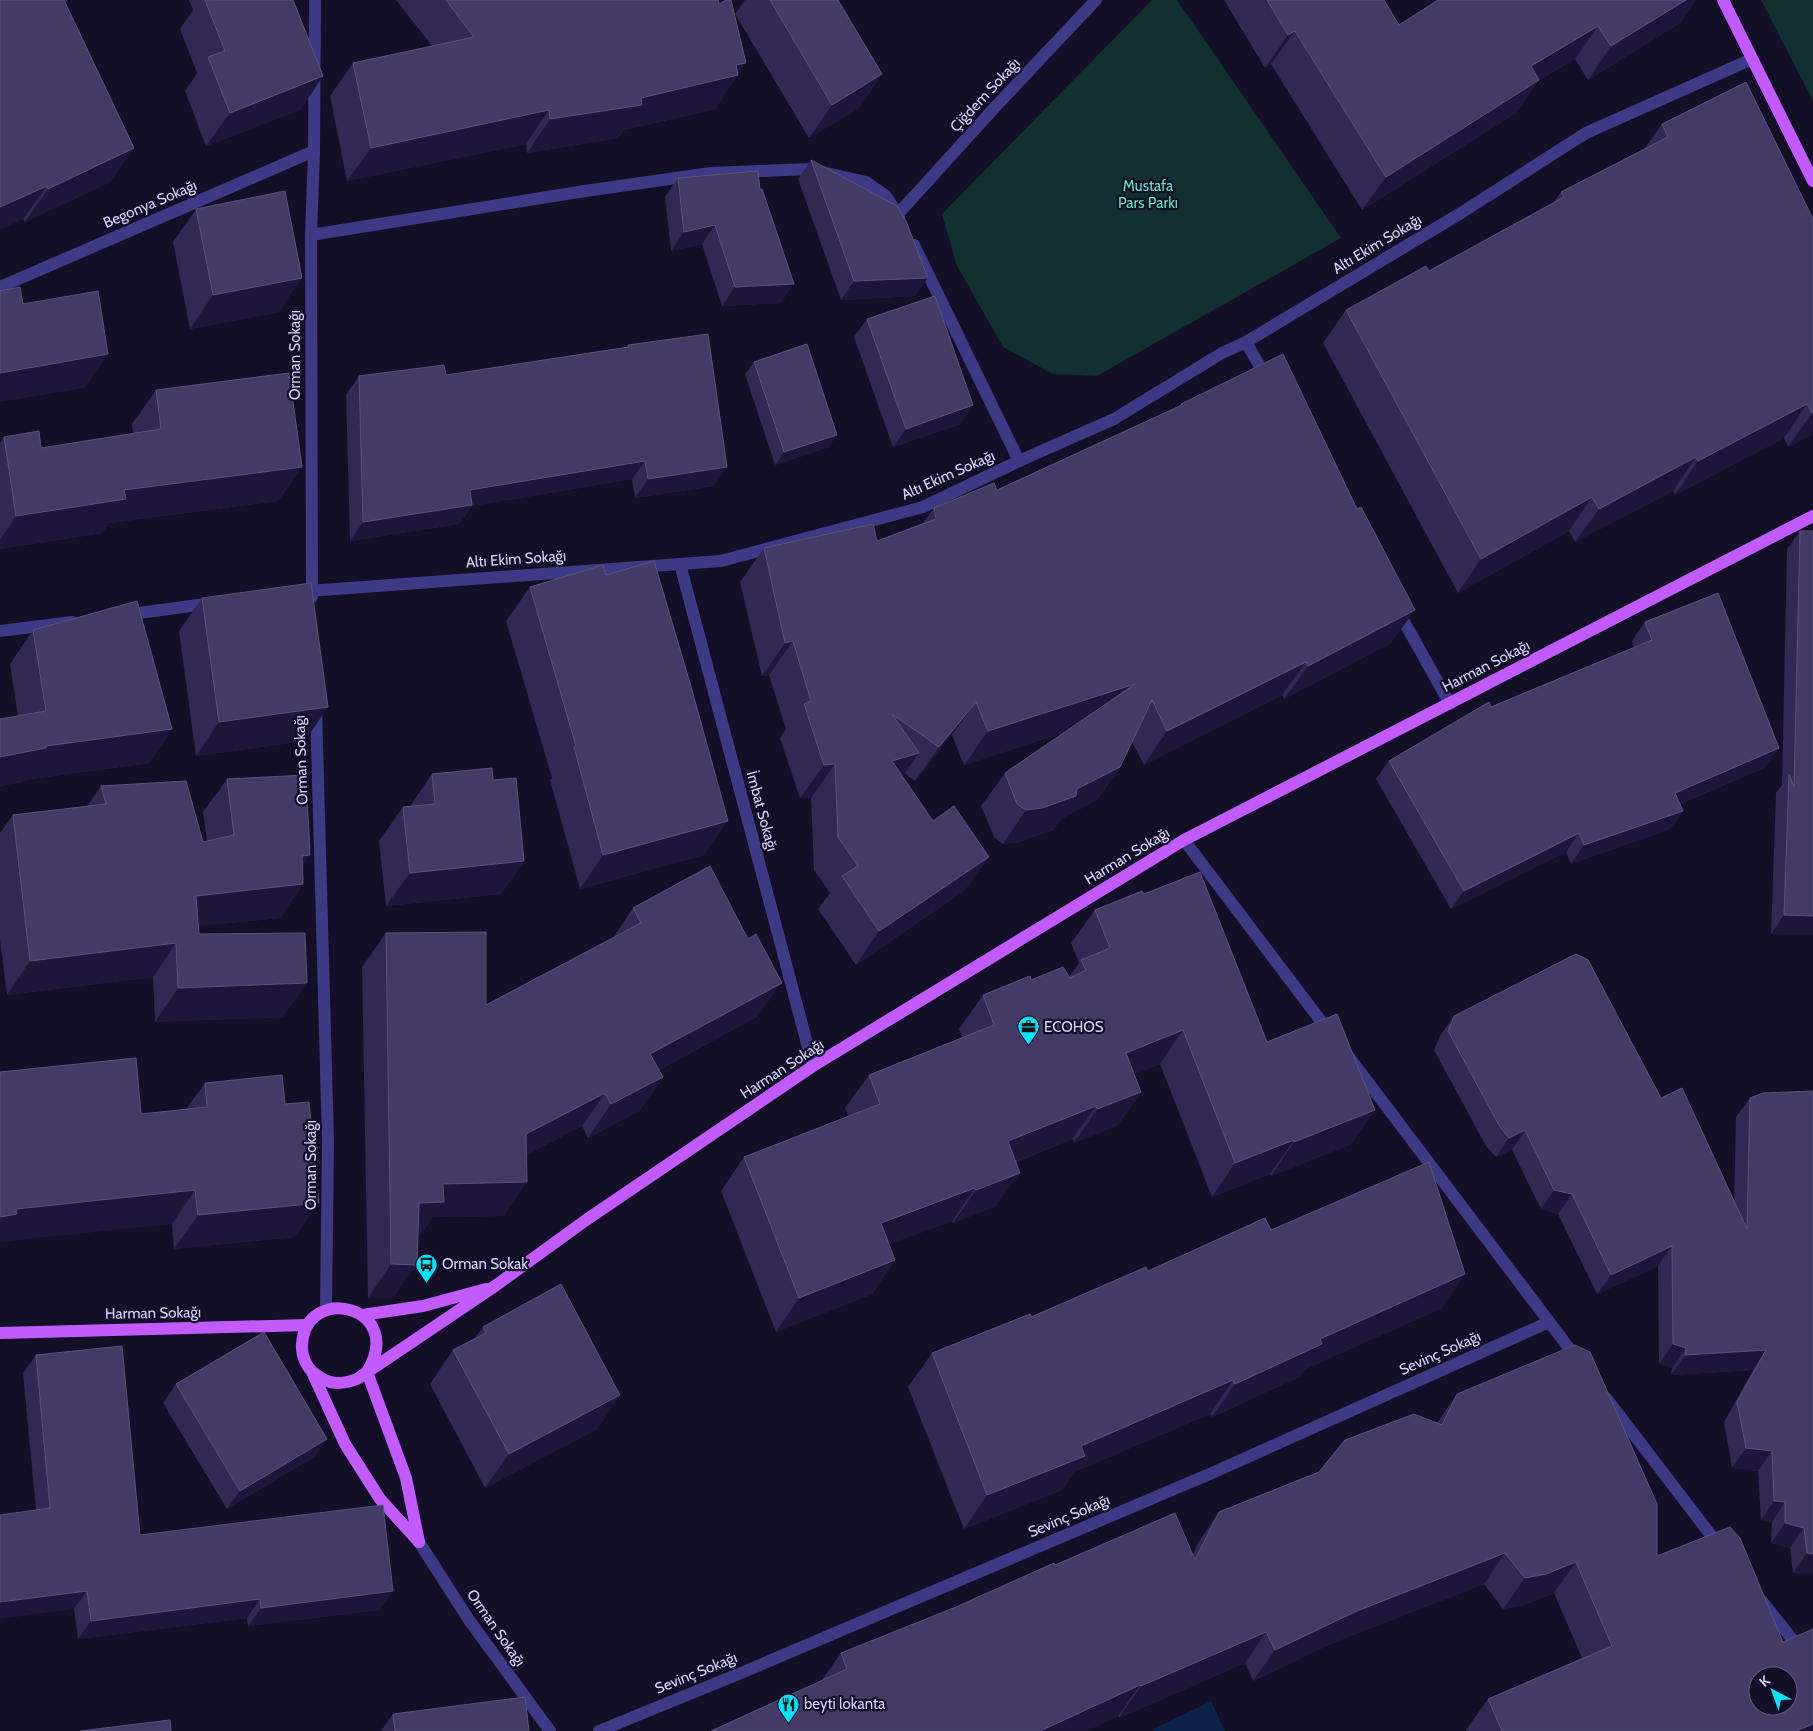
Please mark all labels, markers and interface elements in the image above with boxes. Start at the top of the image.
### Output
street label: Çiğdem Sokağı [946,54,1024,136]
street label: Begonya Sokağı [100,176,200,232]
park label: Mustafa Pars Parkı [1118,177,1178,212]
street label: Altı Ekim Sokağı [1329,210,1425,278]
street label: Orman Sokağı [286,310,304,400]
street label: Altı Ekim Sokağı [898,446,998,504]
street label: Altı Ekim Sokağı [465,547,567,571]
street label: Harman Sokağı [1439,636,1533,696]
street label: Orman Sokağı [290,715,312,805]
street label: İmbat Sokağı [743,769,782,853]
street label: Harman Sokağı [1081,824,1173,888]
office icon: ECOHOS [1016,1015,1040,1046]
place label: ECOHOS [1044,1018,1104,1036]
street label: Harman Sokağı [737,1035,827,1103]
street label: Orman Sokağı [302,1120,320,1210]
bus stop icon: Orman Sokak [414,1252,438,1283]
place label: Orman Sokak [442,1255,528,1273]
street label: Harman Sokağı [105,1303,201,1323]
street label: Sevinç Sokağı [1397,1327,1483,1379]
street label: Sevinç Sokağı [1025,1491,1113,1541]
street label: Orman Sokağı [463,1586,529,1670]
street label: Sevinç Sokağı [652,1648,740,1698]
north arrow [1748,1666,1798,1716]
text: K [1755,1671,1774,1691]
restaurant icon: beyti lokanta [776,1692,800,1723]
place label: beyti lokanta [804,1695,886,1713]

